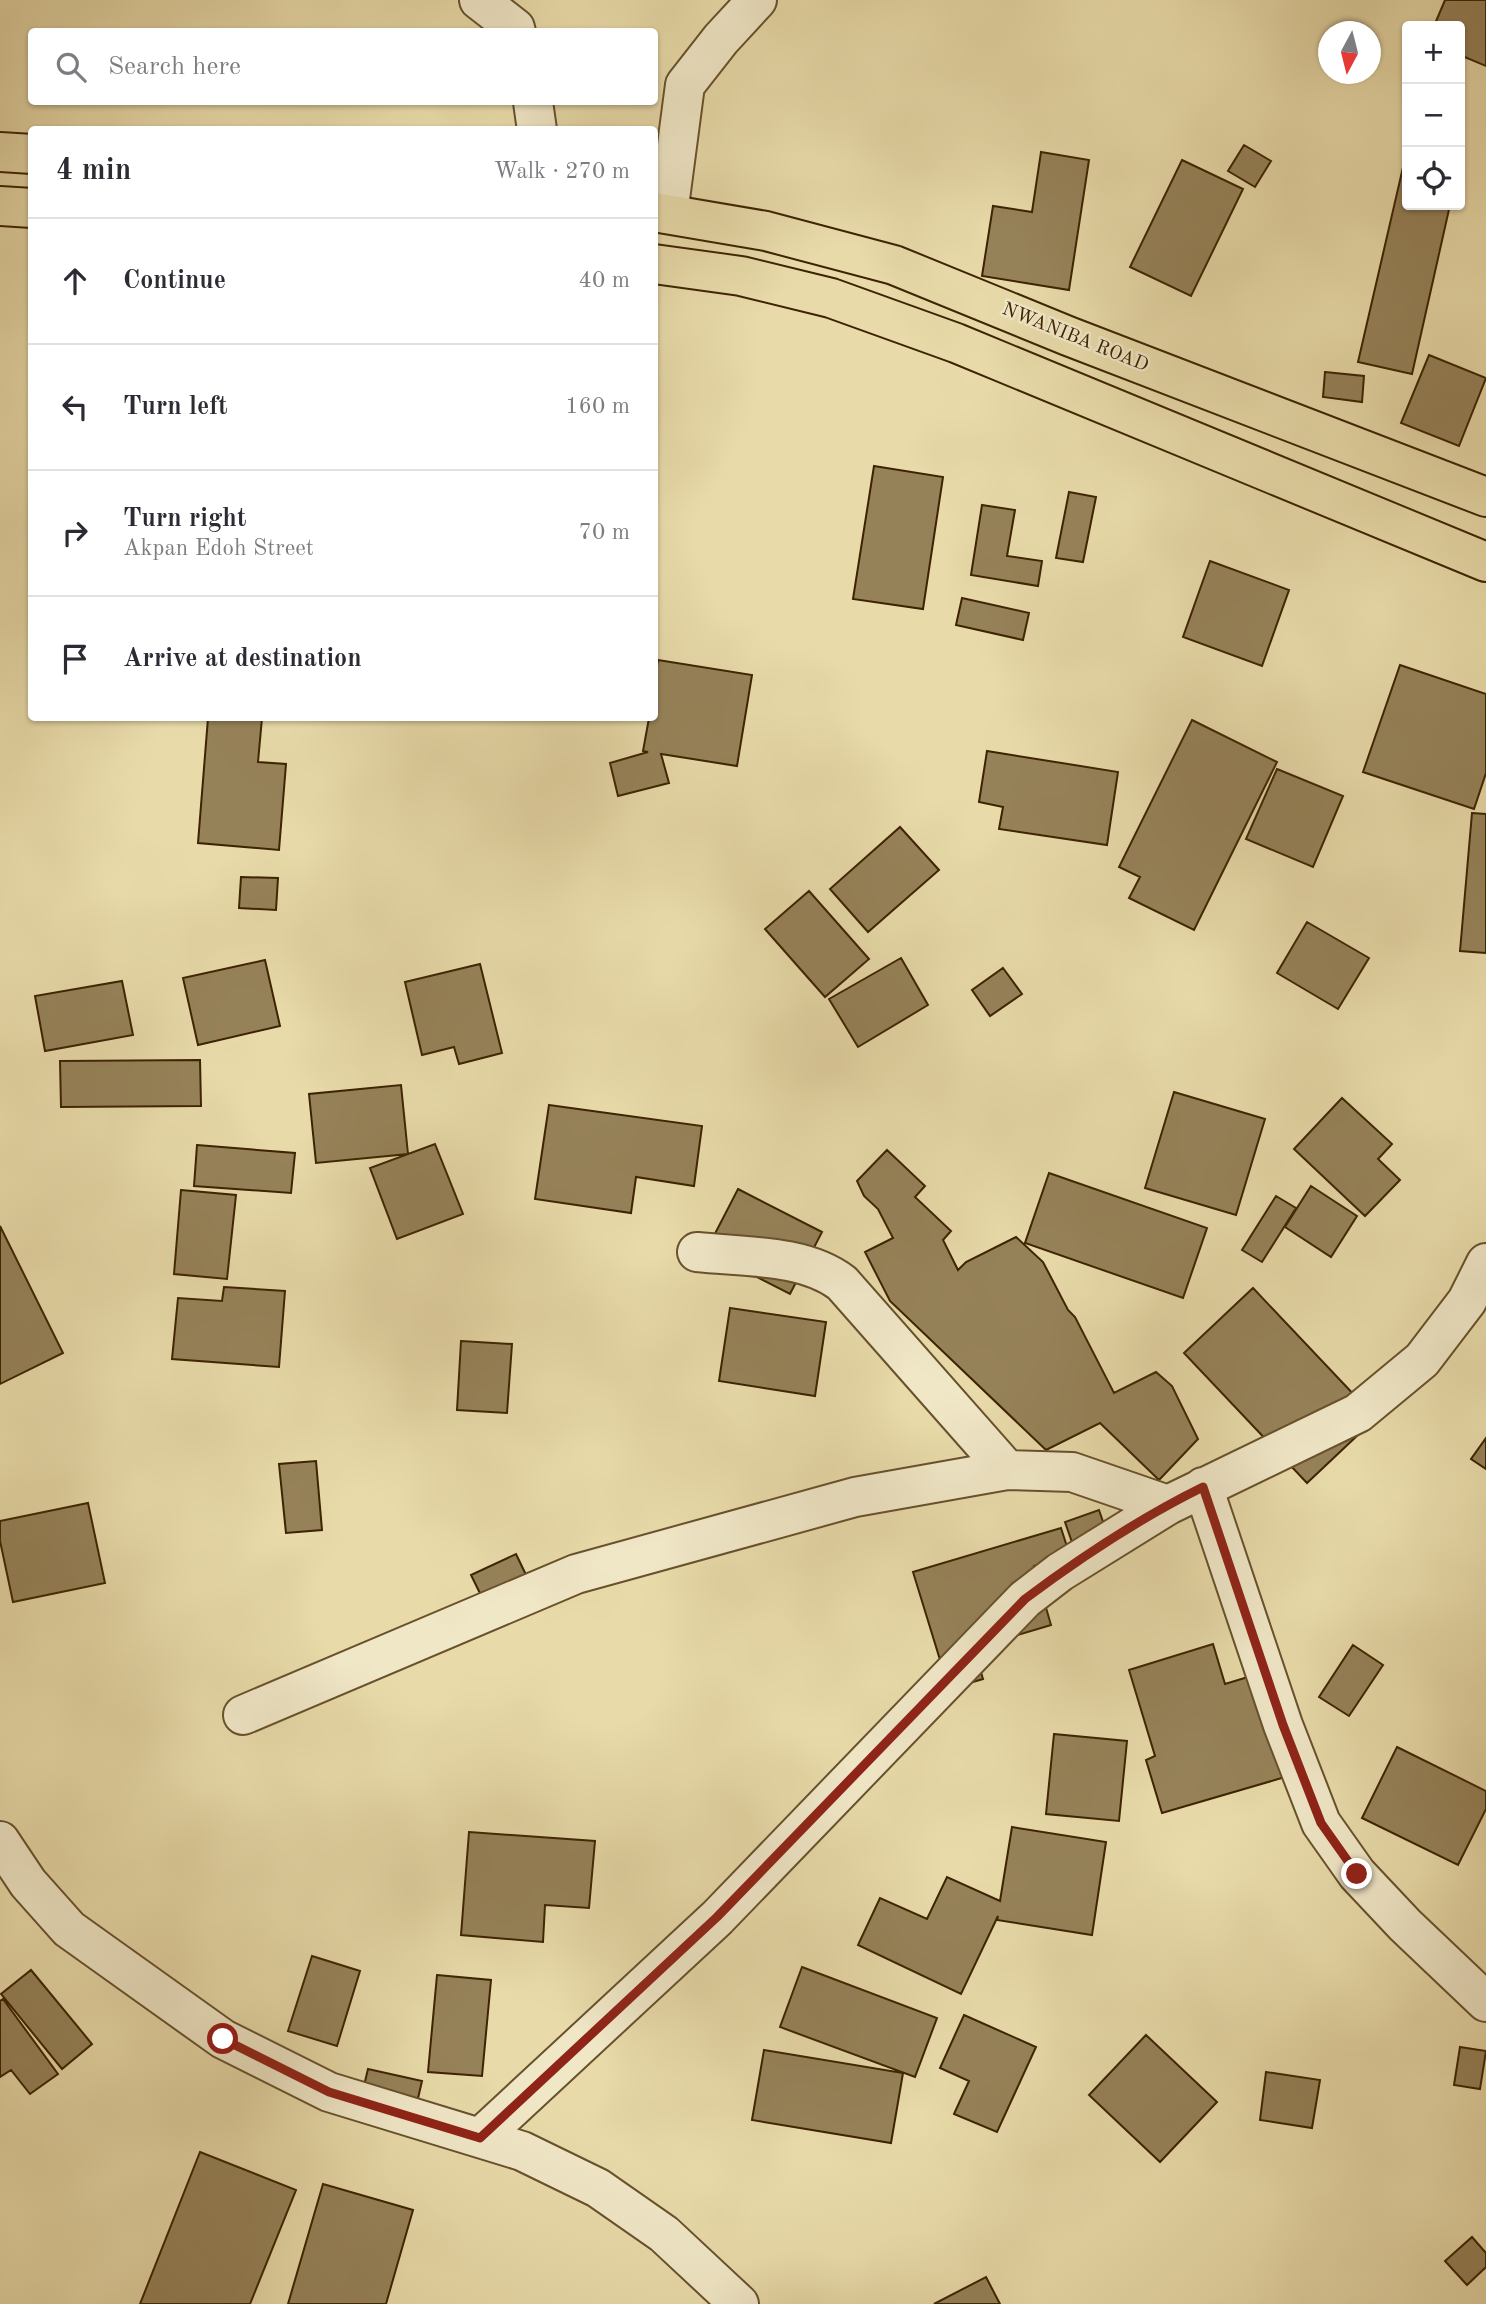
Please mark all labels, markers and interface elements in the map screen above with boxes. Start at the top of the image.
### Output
north arrow [1318,21,1381,84]
map controls [1402,21,1465,210]
button: + [1402,21,1465,84]
search box [28,28,658,105]
icon: search [52,48,90,86]
text: Search here [108,54,241,80]
button: − [1402,84,1465,147]
button: locate [1402,147,1465,210]
text: 4 min [56,156,131,186]
text: Walk · 270 m [494,160,630,183]
icon: ahead [56,262,94,300]
text: Continue [123,268,226,294]
text: 40 m [579,269,630,292]
street label: NWANIBA ROAD [999,300,1151,376]
icon: left [56,388,94,426]
text: Turn left [123,394,228,420]
text: 160 m [565,395,630,418]
text: Turn right [123,506,246,532]
icon: right [56,514,94,552]
text: 70 m [579,521,630,544]
text: Akpan Edoh Street [123,537,314,560]
icon: arrive [56,640,94,678]
text: Arrive at destination [123,646,362,672]
route end [1341,1858,1372,1889]
route start [207,2023,238,2054]

